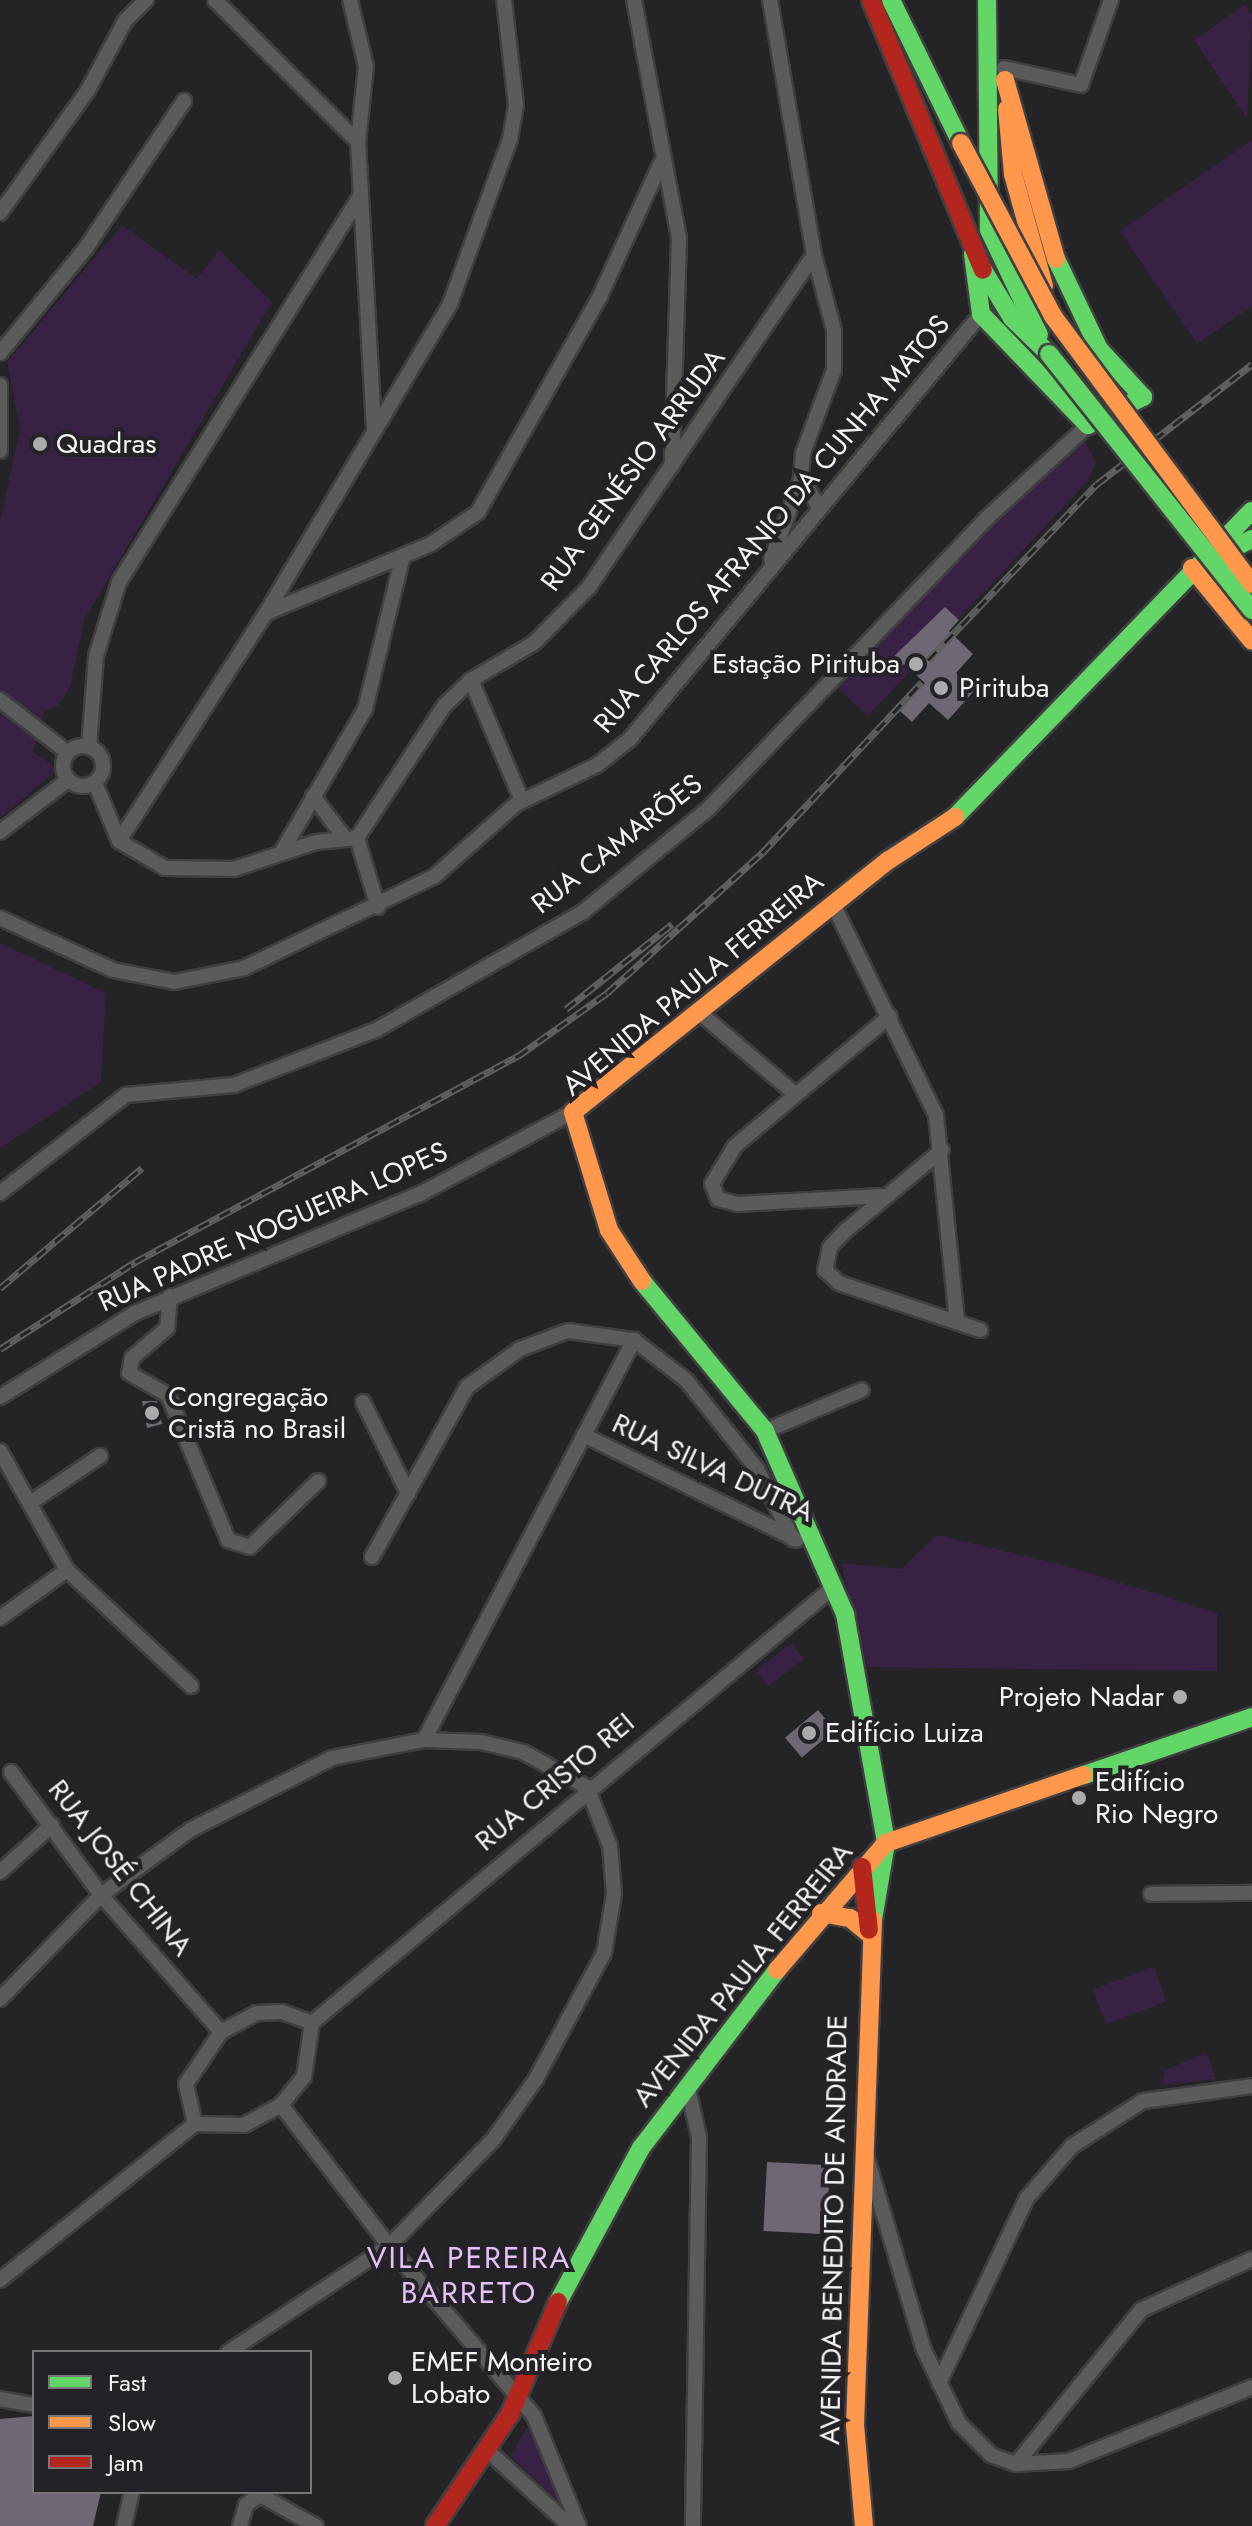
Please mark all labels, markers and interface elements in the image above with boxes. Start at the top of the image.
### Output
street label: RUA CARLOS AFRANIO DA CUNHA MATOS [587,308,957,740]
street label: RUA GENÉSIO ARRUDA [534,342,732,598]
place label: Quadras [56,427,157,461]
marker: Quadras [31,435,49,453]
place label: Estação Pirituba [712,647,900,681]
marker: Estação Pirituba [907,655,925,673]
place label: Pirituba [959,671,1049,705]
marker: Pirituba [930,677,952,699]
street label: RUA CAMARÕES [525,767,709,921]
street label: AVENIDA PAULA FERREIRA [556,865,830,1103]
street label: RUA PADRE NOGUEIRA LOPES [93,1135,453,1319]
place label: Congregação Cristã no Brasil [168,1380,346,1446]
marker: Congregação Cristã no Brasil [143,1404,161,1422]
street label: RUA SILVA DUTRA [607,1407,819,1529]
place label: Projeto Nadar [999,1680,1164,1714]
marker: Projeto Nadar [1171,1688,1189,1706]
street label: RUA CRISTO REI [469,1706,641,1858]
place label: Edifício Luiza [825,1716,984,1750]
marker: Edifício Luiza [800,1724,818,1742]
place label: Edifício Rio Negro [1095,1765,1218,1831]
street label: RUA JOSÉ CHINA [41,1773,199,1963]
marker: Edifício Rio Negro [1070,1789,1088,1807]
street label: AVENIDA PAULA FERREIRA [626,1836,860,2114]
street label: AVENIDA BENEDITO DE ANDRADE [813,2015,855,2445]
district label: VILA PEREIRA BARRETO [367,2240,571,2310]
place label: EMEF Monteiro Lobato [411,2345,592,2411]
legend [32,2350,312,2494]
text: Fast [108,2365,146,2400]
marker: EMEF Monteiro Lobato [386,2369,404,2387]
text: Slow [108,2405,156,2440]
text: Jam [108,2445,144,2480]

